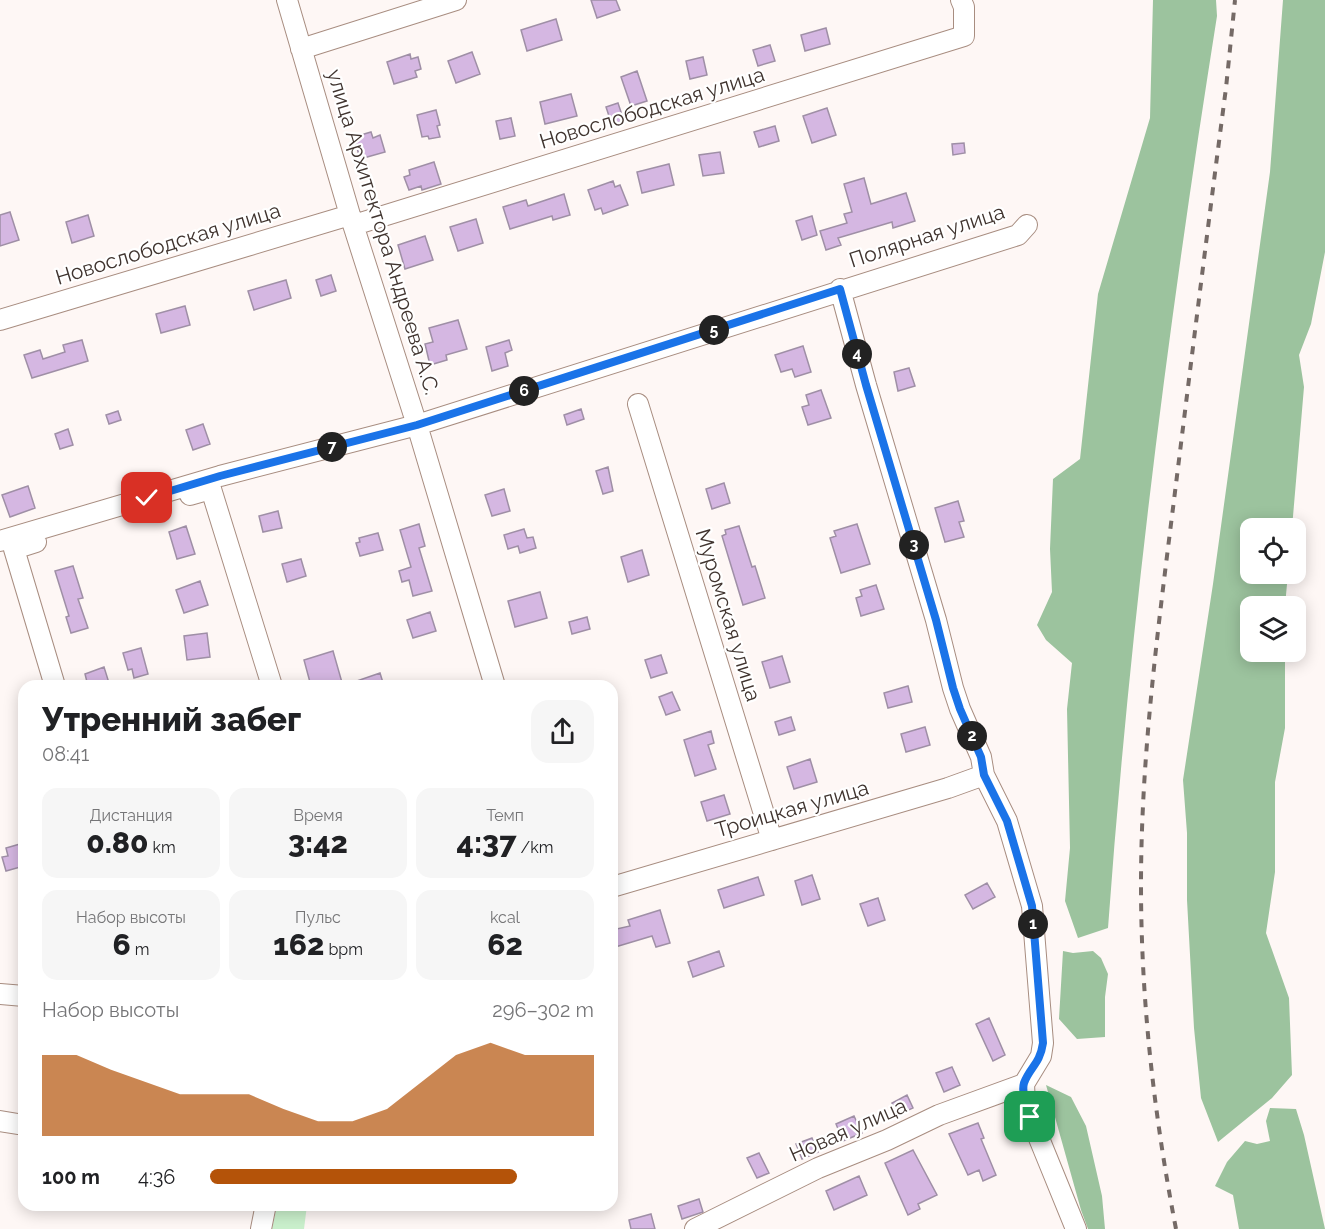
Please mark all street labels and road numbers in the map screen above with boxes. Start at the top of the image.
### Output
street label: Новослободская улица [536,61,767,154]
street label: улица Архитектора Андреева А.С. [322,66,445,398]
street label: Новослободская улица [52,197,283,290]
street label: Полярная улица [846,199,1008,272]
street label: Муромская улица [690,526,767,704]
street label: Троицкая улица [712,775,871,842]
street label: Новая улица [785,1093,910,1167]

